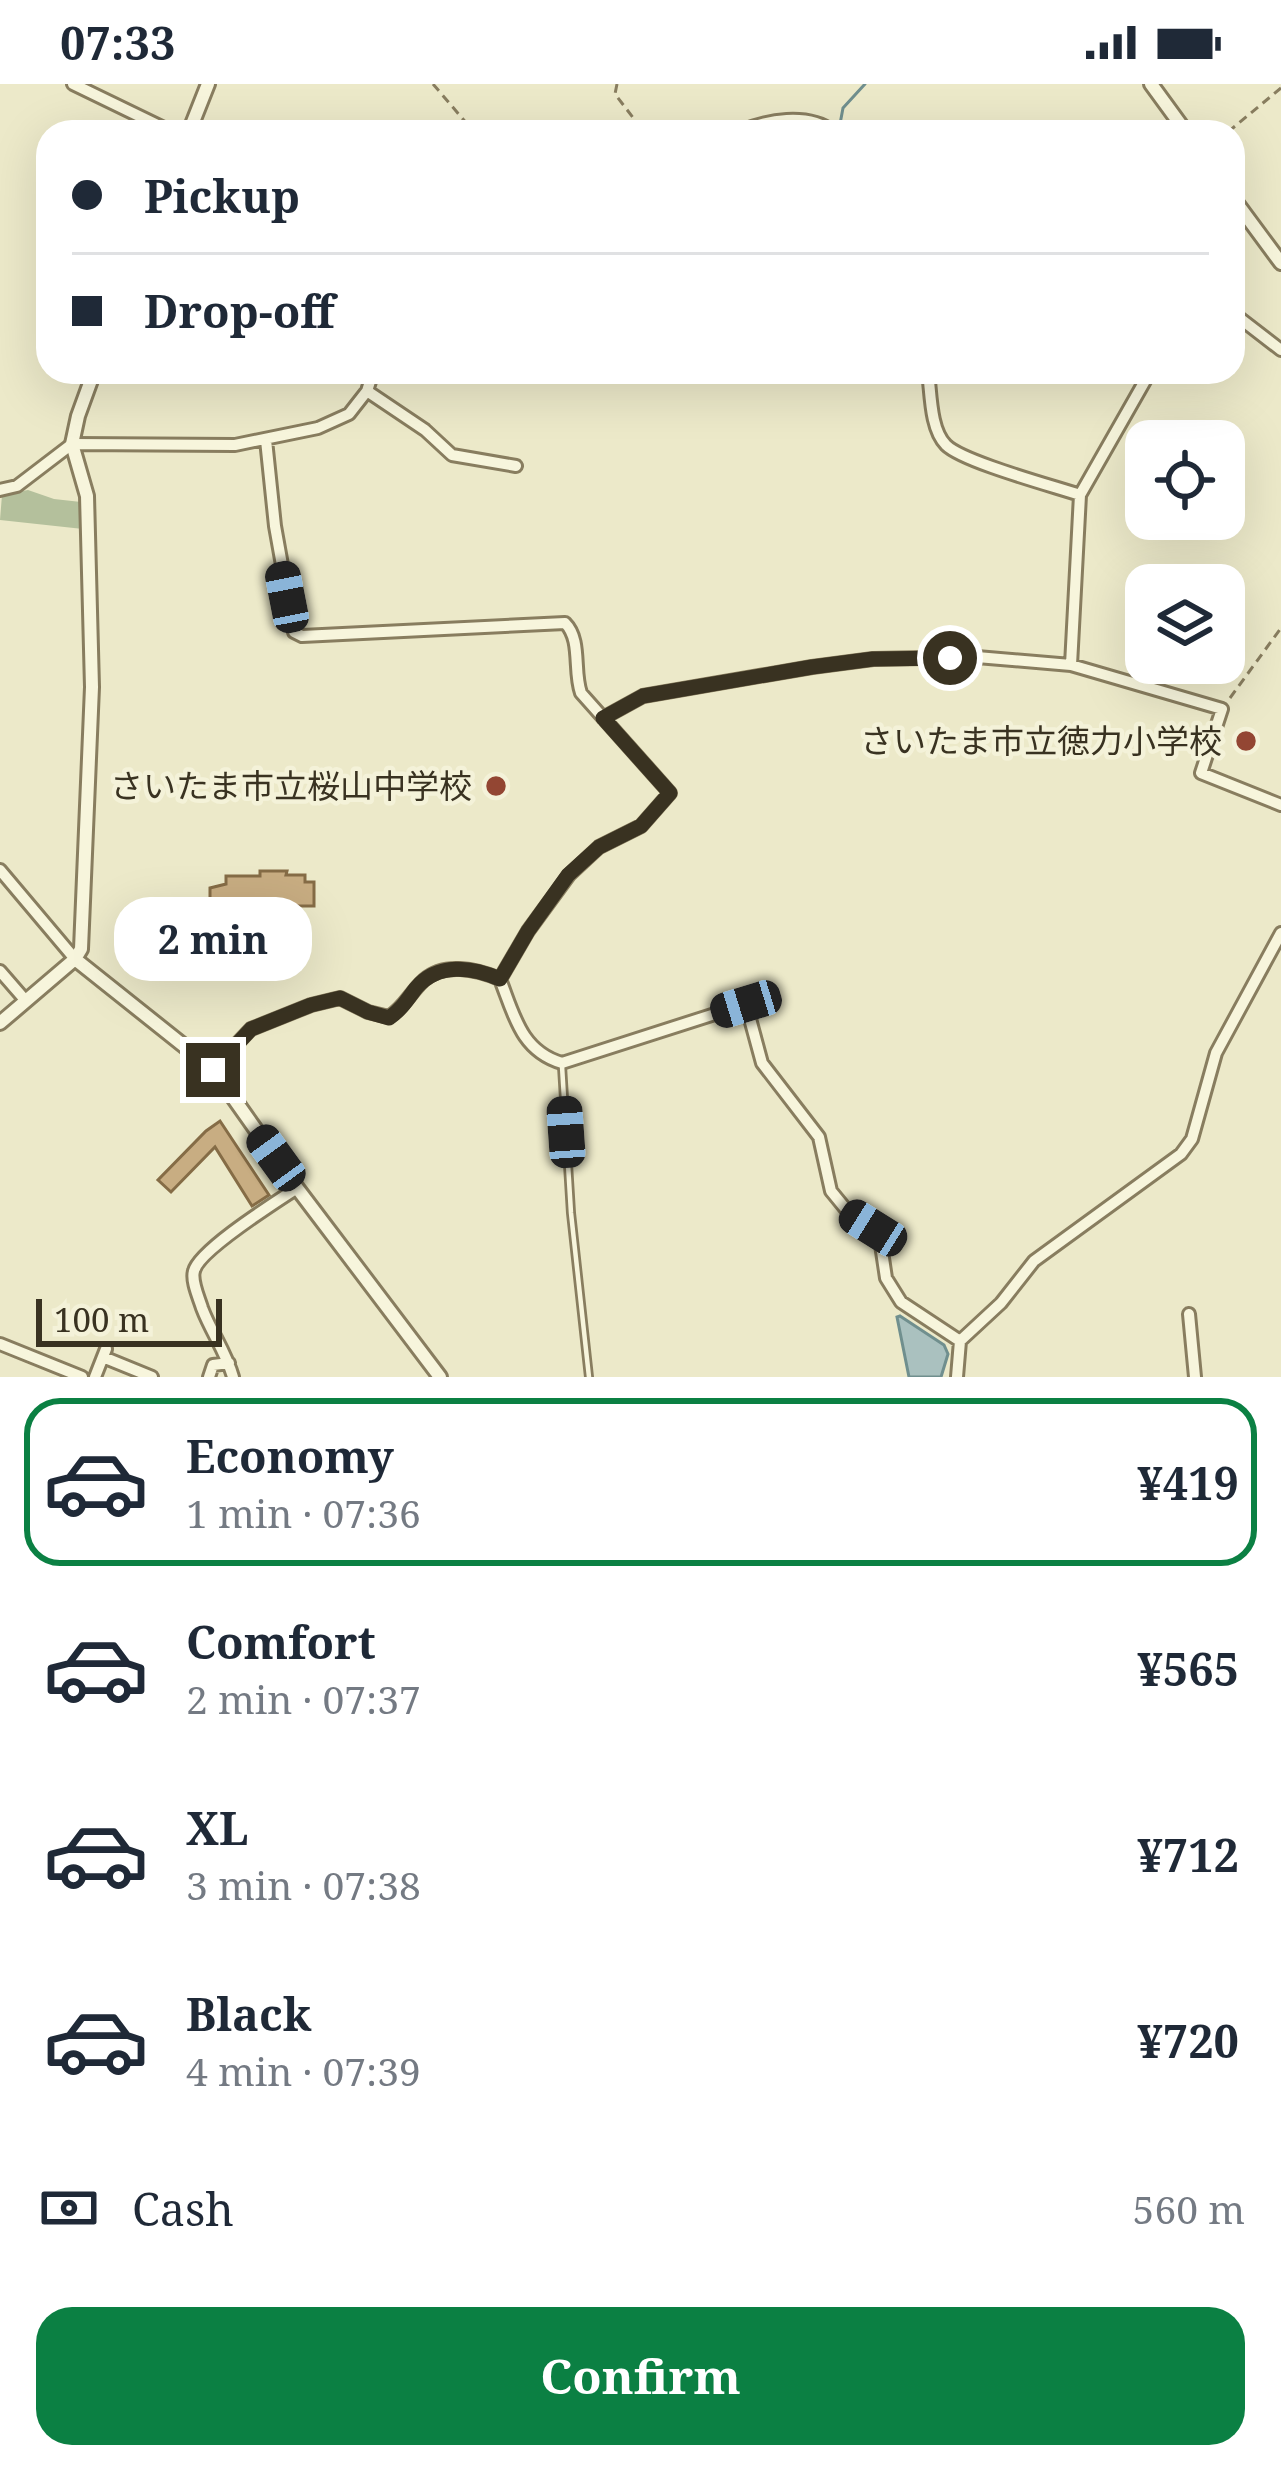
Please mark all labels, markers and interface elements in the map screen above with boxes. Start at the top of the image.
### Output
text: 07:33 [60,12,175,73]
text: Pickup [144,165,300,226]
text: Drop-off [144,280,335,341]
map controls [1125,420,1245,684]
button: locate [1125,420,1245,540]
car [262,558,312,636]
button: layers [1125,564,1245,684]
route start [923,631,977,685]
place label: さいたま市立徳力小学校 [860,718,1222,763]
marker: さいたま市立徳力小学校 [1233,728,1259,754]
place label: さいたま市立桜山中学校 [110,763,472,808]
marker: さいたま市立桜山中学校 [483,773,509,799]
callout: 2 min [114,896,312,980]
text: 2 min [158,912,268,965]
car [706,976,786,1032]
route end [186,1043,240,1097]
car [546,1095,586,1169]
car [240,1118,312,1198]
car [833,1194,913,1262]
scale bar [36,1293,222,1346]
text: 100 m [54,1297,149,1342]
text: Economy [186,1425,394,1486]
icon: car [42,1428,150,1536]
text: ¥419 [1137,1452,1239,1513]
text: 1 min · 07:36 [186,1486,421,1539]
text: Comfort [186,1611,376,1672]
icon: car [42,1614,150,1722]
text: ¥565 [1137,1638,1239,1699]
text: 2 min · 07:37 [186,1672,421,1725]
text: XL [186,1797,248,1858]
icon: car [42,1800,150,1908]
text: ¥712 [1137,1824,1239,1885]
text: 3 min · 07:38 [186,1858,421,1911]
text: Black [186,1983,311,2044]
icon: car [42,1986,150,2094]
text: ¥720 [1137,2010,1239,2071]
text: 4 min · 07:39 [186,2044,421,2097]
icon: cash [36,2175,102,2241]
text: Cash [132,2178,234,2239]
text: 560 m [1133,2182,1245,2235]
button: Confirm [36,2307,1245,2445]

